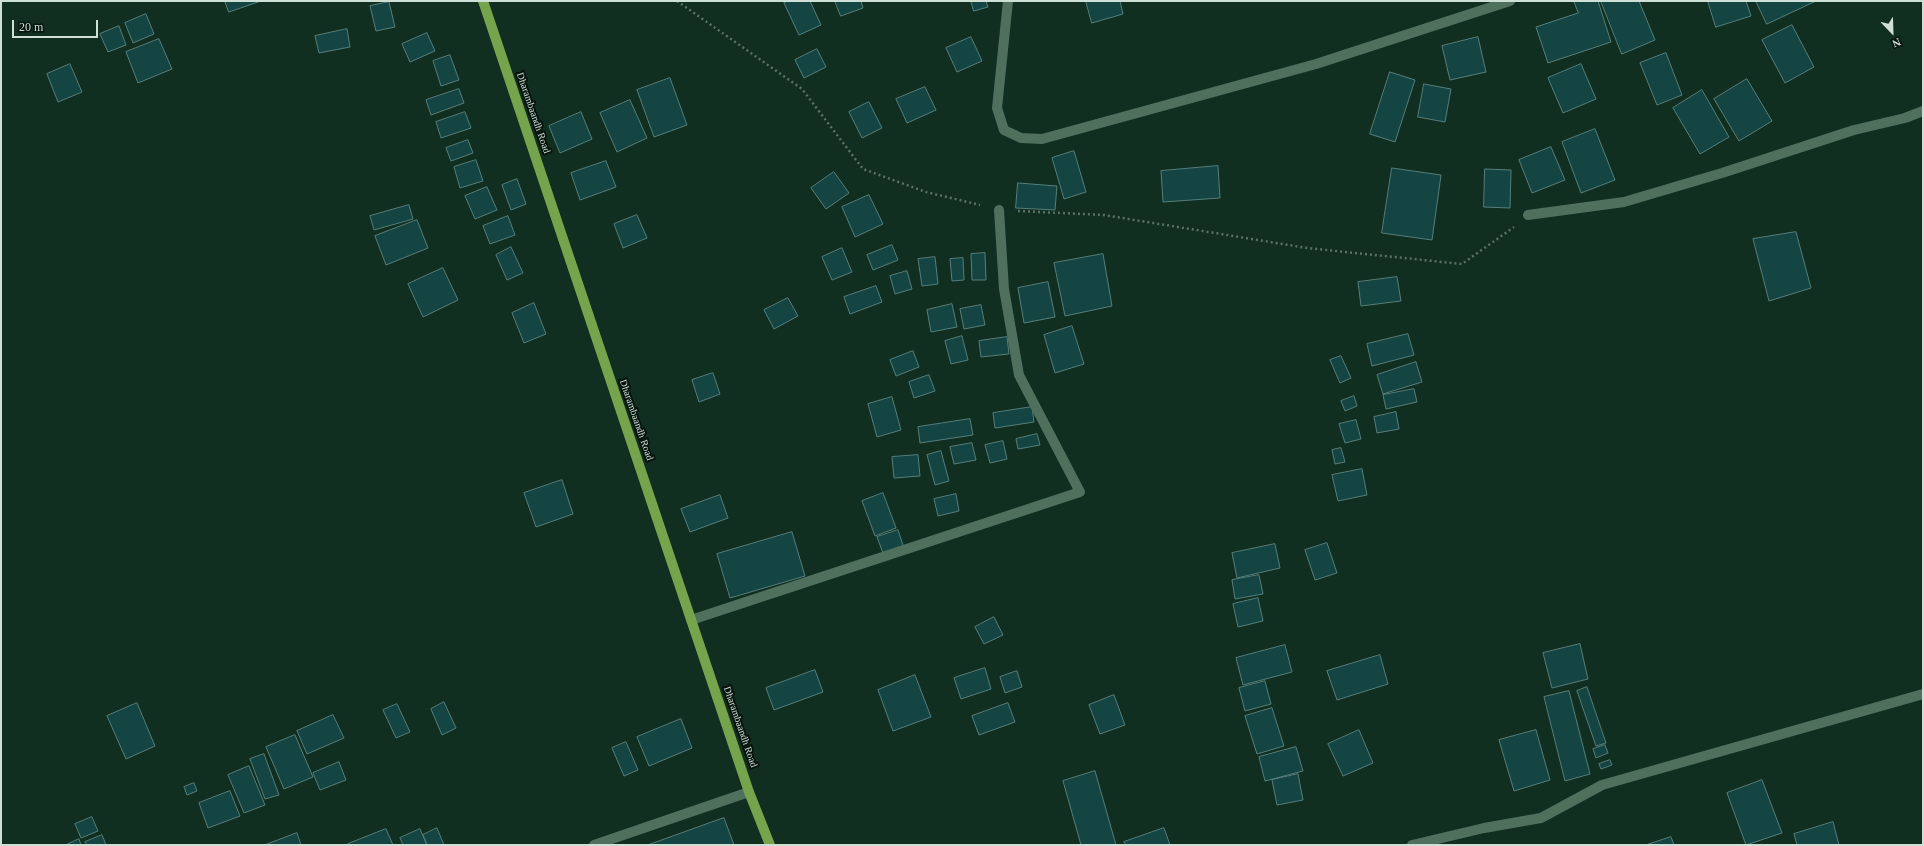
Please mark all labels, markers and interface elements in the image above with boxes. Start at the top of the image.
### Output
scale bar [14,12,100,38]
north arrow [1872,12,1912,52]
text: 20 m [19,20,43,34]
text: N [1891,36,1903,50]
street label: Dharambaandh Road [514,71,552,155]
street label: Dharambaandh Road [617,378,655,462]
street label: Dharambaandh Road [721,685,759,769]

